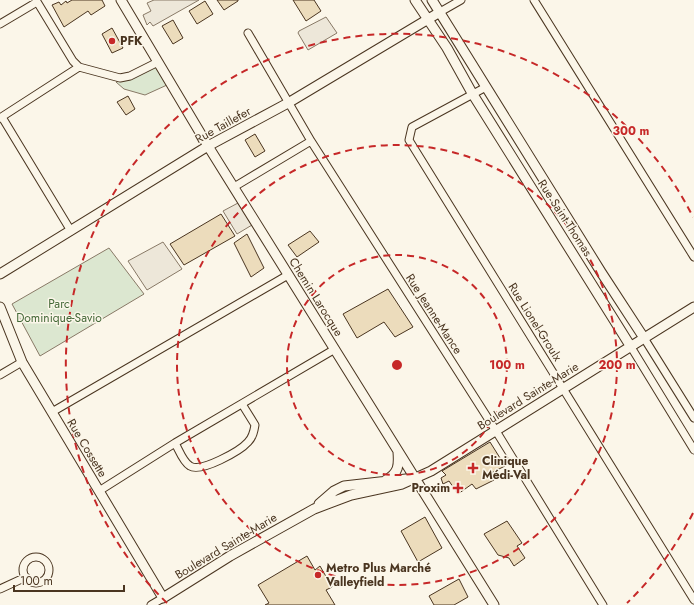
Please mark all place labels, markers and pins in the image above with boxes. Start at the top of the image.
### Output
place label: PFK [120,32,143,50]
marker: PFK [107,36,117,46]
centre of rings [390,358,404,372]
place label: Clinique Médi-Val [482,452,530,484]
marker: Clinique Médi-Val [467,462,479,474]
place label: Proxim [412,479,450,497]
marker: Proxim [453,483,463,493]
place label: Metro Plus Marché Valleyfield [325,559,431,591]
marker: Metro Plus Marché Valleyfield [313,570,323,580]

